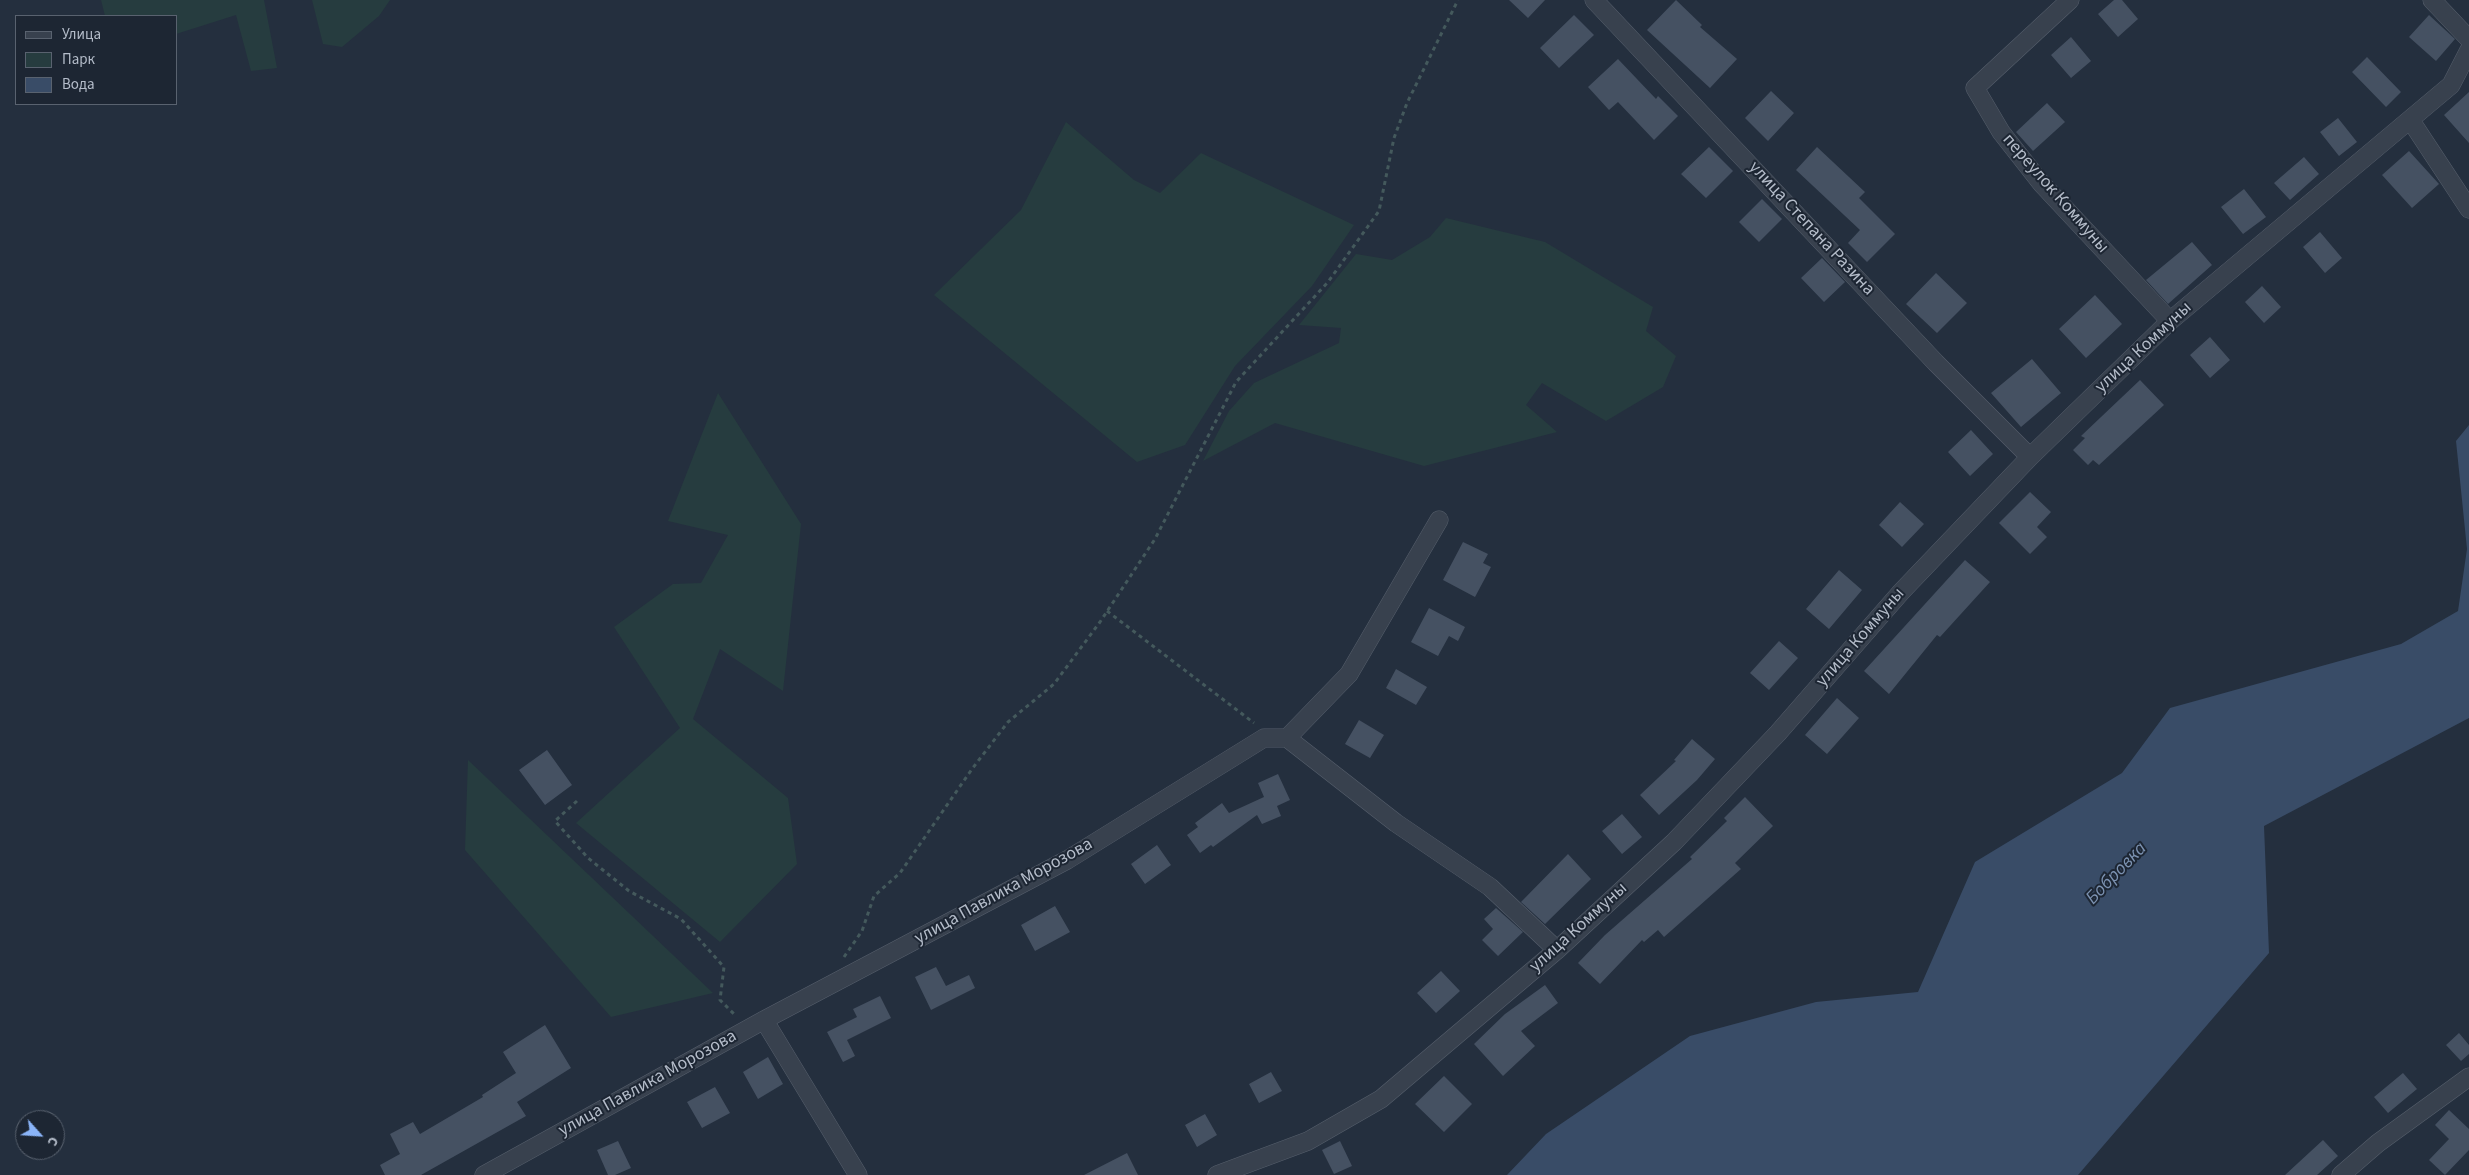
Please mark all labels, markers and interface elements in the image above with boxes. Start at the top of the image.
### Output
legend [15,15,178,105]
text: Улица [62,24,101,45]
text: Парк [62,49,95,70]
text: Вода [62,74,95,95]
street label: переулок Коммуны [1997,130,2113,258]
street label: улица Степана Разина [1743,157,1879,301]
street label: улица Коммуны [2091,298,2197,398]
street label: улица Коммуны [1812,584,1910,692]
street label: улица Павлика Морозова [911,834,1097,950]
water label: Бобровка [2082,838,2152,910]
street label: улица Коммуны [1526,878,1632,978]
street label: улица Павлика Морозова [555,1026,741,1142]
north arrow [15,1110,65,1160]
text: С [42,1133,63,1149]

